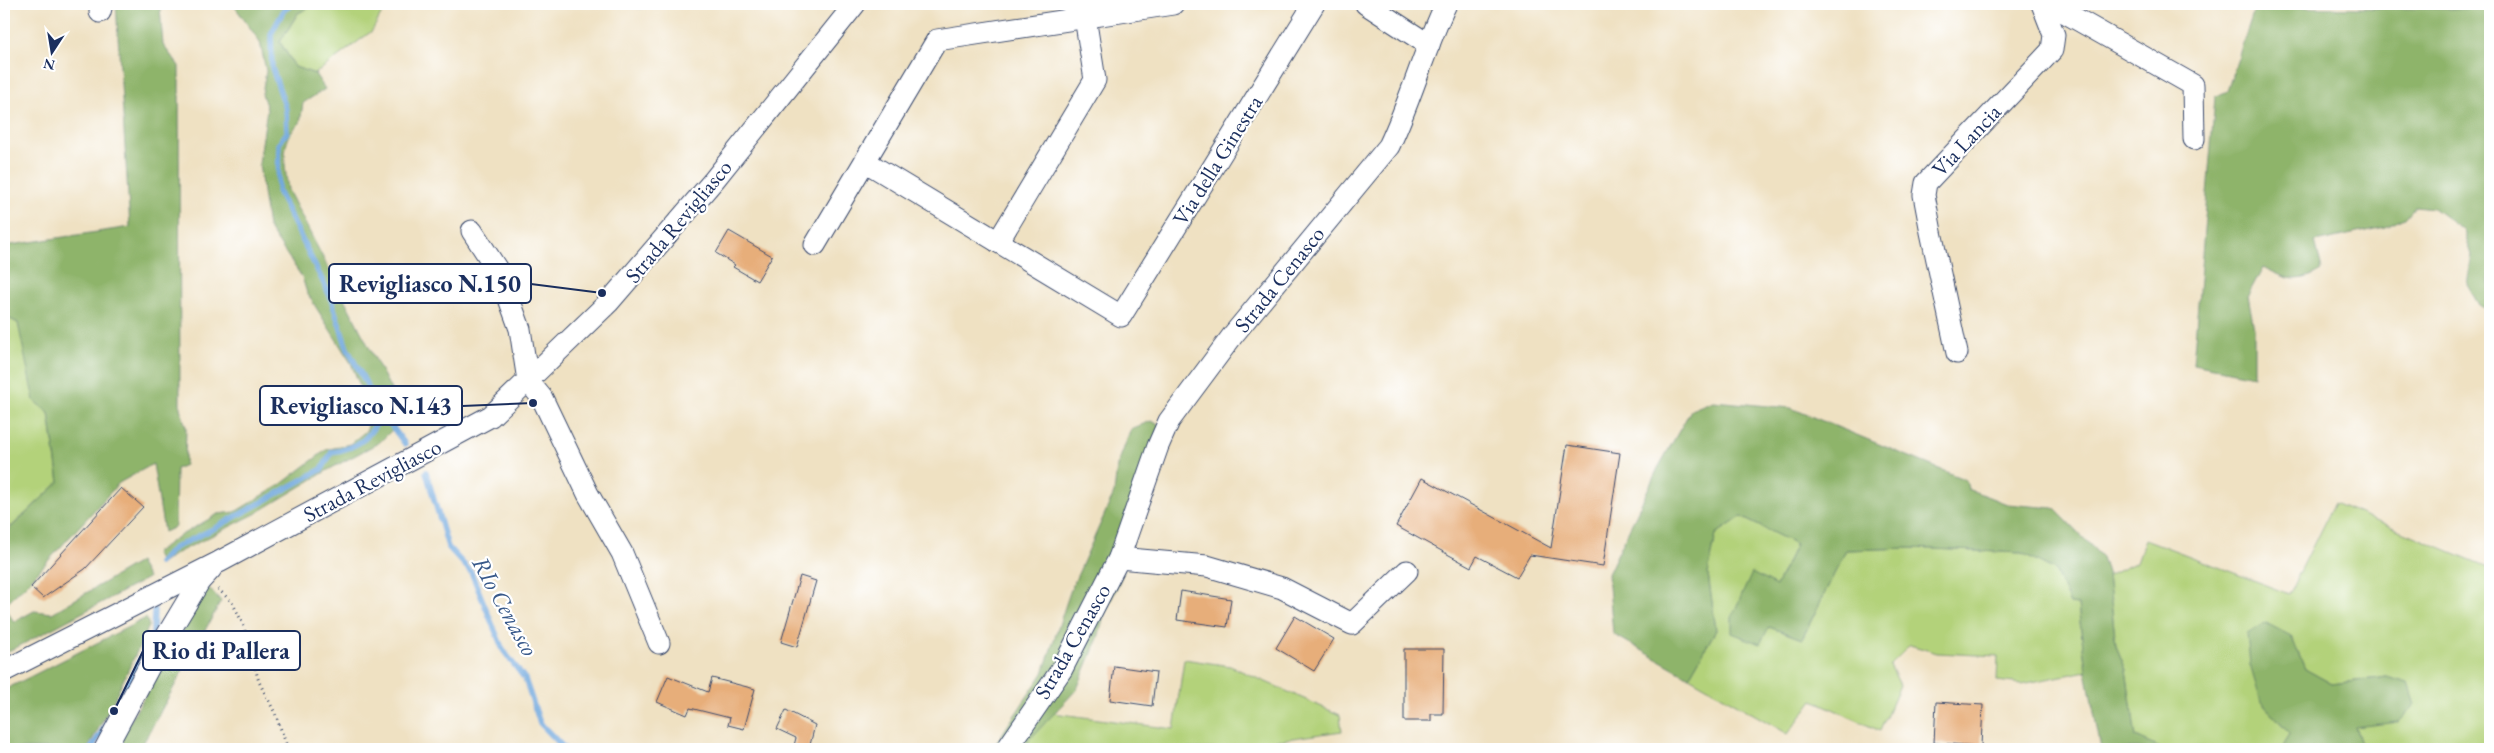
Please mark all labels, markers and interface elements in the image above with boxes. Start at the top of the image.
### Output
north arrow [28,28,78,78]
text: N [41,55,57,75]
street label: Via della Ginestra [1166,90,1269,231]
street label: Via Lancia [1925,98,2008,183]
street label: Strada Revigliasco [618,154,739,289]
street label: Strada Cenasco [1228,220,1331,338]
callout: Revigliasco N.150 [329,264,531,303]
text: Revigliasco N.150 [339,268,521,300]
callout: Revigliasco N.143 [260,386,462,425]
text: Revigliasco N.143 [270,390,452,422]
street label: Strada Revigliasco [298,432,446,529]
water label: RIo Cenasco [465,550,546,661]
street label: Strada Cenasco [1028,578,1117,704]
callout: Rio di Pallera [143,631,300,670]
text: Rio di Pallera [152,635,290,666]

